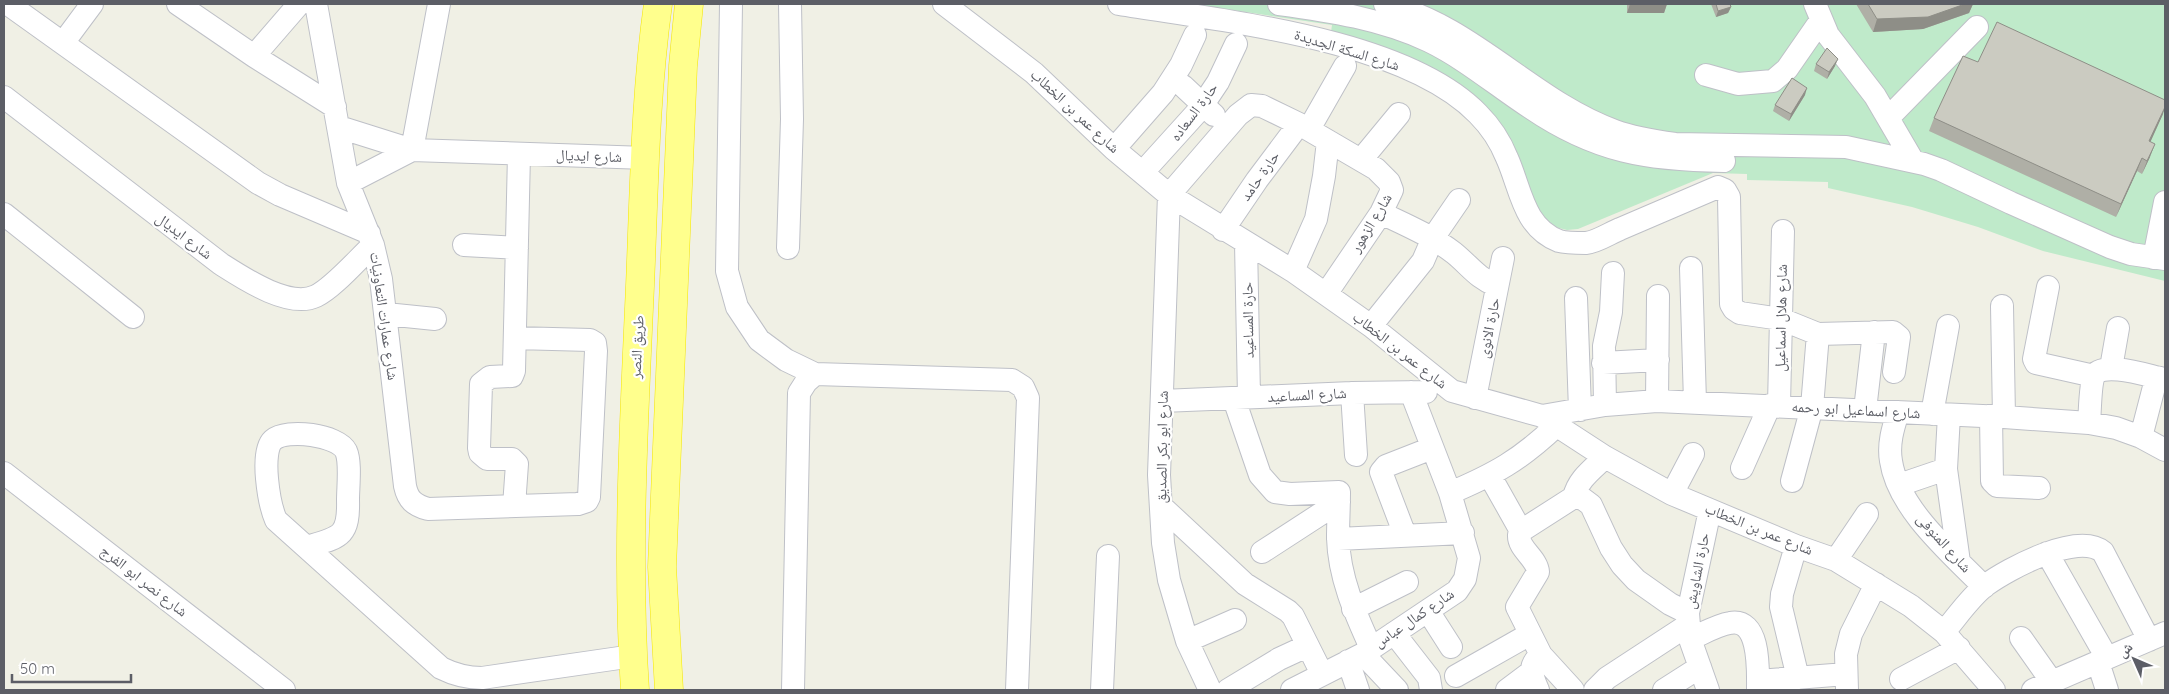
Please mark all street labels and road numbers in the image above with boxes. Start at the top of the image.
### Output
street label: شارع السكة الجديدة [1292,24,1402,76]
street label: شارع عمر بن الخطاب [1026,64,1124,158]
street label: حارة السعاده [1165,78,1222,145]
street label: شارع ايديال [556,145,623,167]
street label: حارة حامد [1236,147,1284,204]
street label: شارع الزهور [1345,190,1397,257]
street label: شارع ايديال [152,208,217,264]
street label: شارع عمارات التعاونيات [365,251,403,382]
street label: شارع هلال اسماعيل [1770,264,1792,372]
street label: حارة المساعيد [1237,281,1258,358]
street label: حارة الانوى [1473,296,1505,360]
street label: شارع عمر بن الخطاب [1348,307,1452,393]
street label: طريق النصر [625,315,649,380]
street label: شارع المساعيد [1267,383,1347,407]
street label: شارع ابو بكر الصديق [1151,390,1173,504]
street label: شارع اسماعيل ابو رحمه [1791,397,1921,423]
street label: شارع عمر بن الخطاب [1702,498,1816,560]
street label: شارع المنوفى [1912,509,1976,577]
street label: حارة الشاويش [1680,531,1714,611]
street label: شارع نصر ابو الفرج [96,541,192,621]
street label: شارع كمال عباس [1370,584,1458,652]

